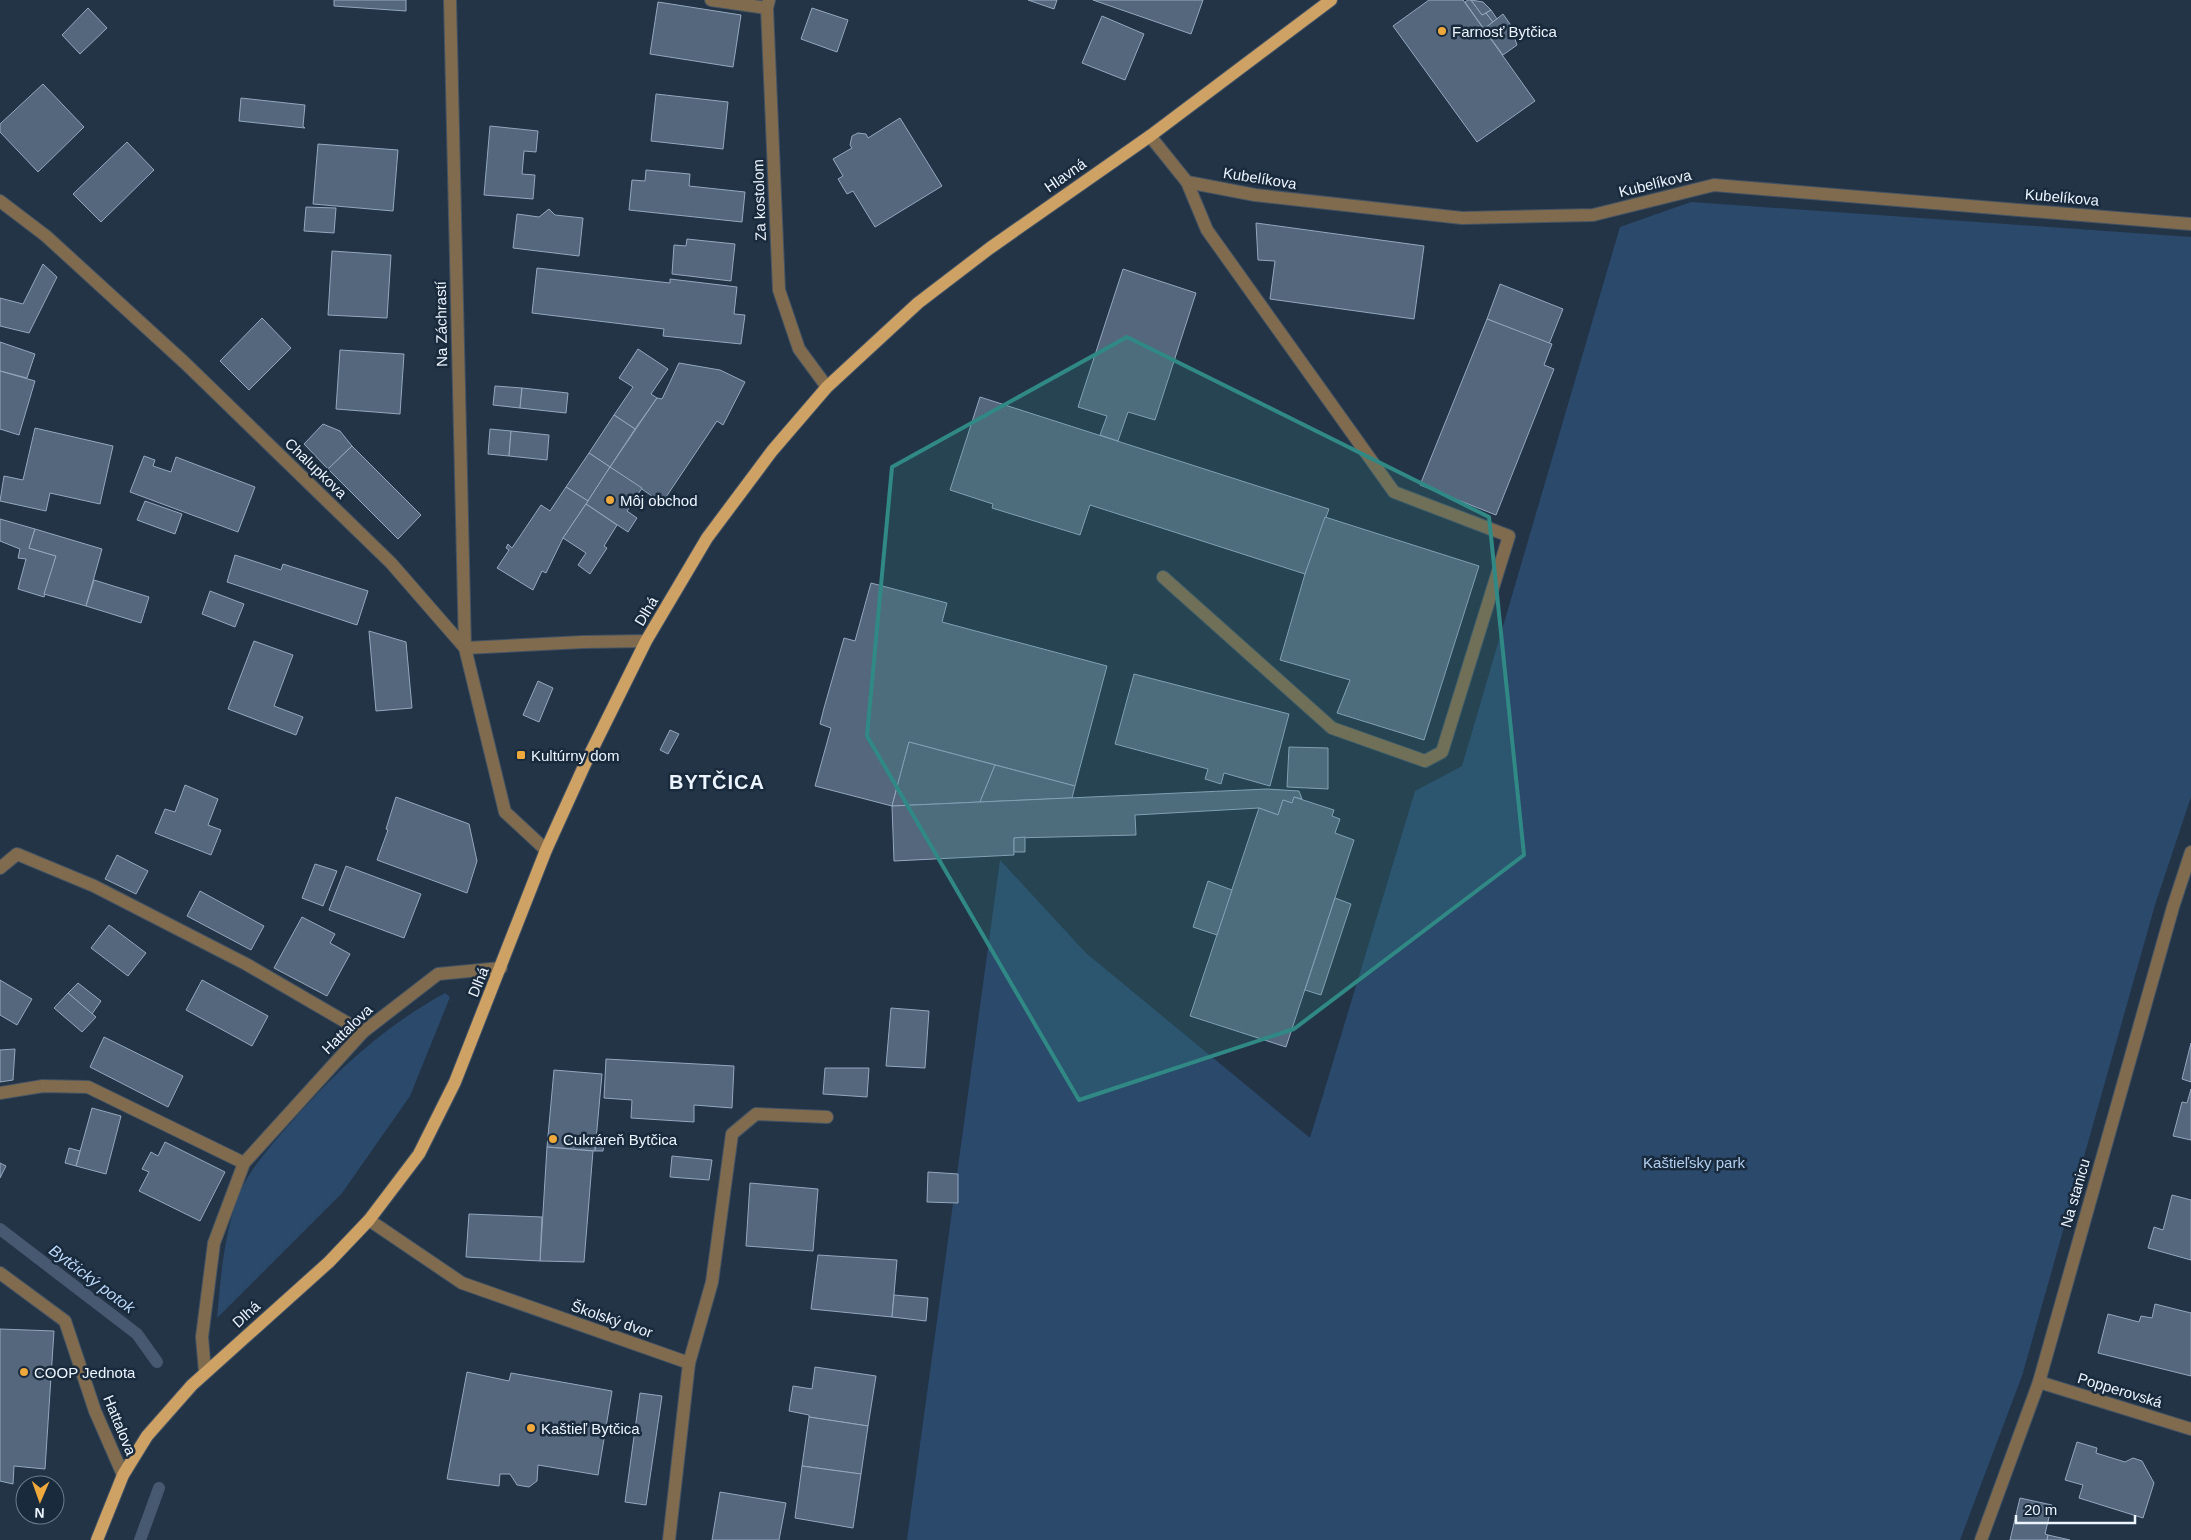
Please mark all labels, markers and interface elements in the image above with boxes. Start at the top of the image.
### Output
place label: Farnosť Bytčica [1452,23,1557,40]
marker: Farnosť Bytčica [1436,25,1448,37]
street label: Hlavná [1041,154,1090,195]
street label: Za kostolom [749,159,769,241]
street label: Kubelíkova [1222,164,1299,192]
street label: Kubelíkova [1617,166,1694,200]
street label: Kubelíkova [2024,185,2100,209]
street label: Na Záchrastí [432,280,450,367]
street label: Chalupkova [282,434,351,502]
place label: Môj obchod [620,492,698,509]
marker: Môj obchod [604,494,616,506]
street label: Dlhá [631,593,662,629]
place label: Kultúrny dom [531,747,619,764]
marker: Kultúrny dom [515,749,527,761]
district label: BYTČICA [669,770,765,793]
street label: Dlhá [464,964,492,999]
street label: Hattalova [318,1000,376,1057]
place label: Cukráreň Bytčica [563,1131,678,1148]
marker: Cukráreň Bytčica [547,1133,559,1145]
park label: Kaštieľsky park [1643,1154,1745,1171]
street label: Na stanicu [2057,1157,2093,1229]
water label: Bytčický potok [46,1241,139,1317]
street label: Dlhá [229,1297,264,1331]
street label: Školský dvor [569,1297,655,1341]
place label: COOP Jednota [34,1364,136,1381]
marker: COOP Jednota [18,1366,30,1378]
street label: Popperovská [2076,1369,2165,1411]
street label: Hattalova [100,1392,140,1458]
place label: Kaštieľ Bytčica [541,1420,640,1437]
marker: Kaštieľ Bytčica [525,1422,537,1434]
north arrow [15,1475,65,1525]
scale bar [2016,1492,2135,1524]
text: 20 m [2024,1501,2057,1518]
text: N [34,1505,45,1521]

